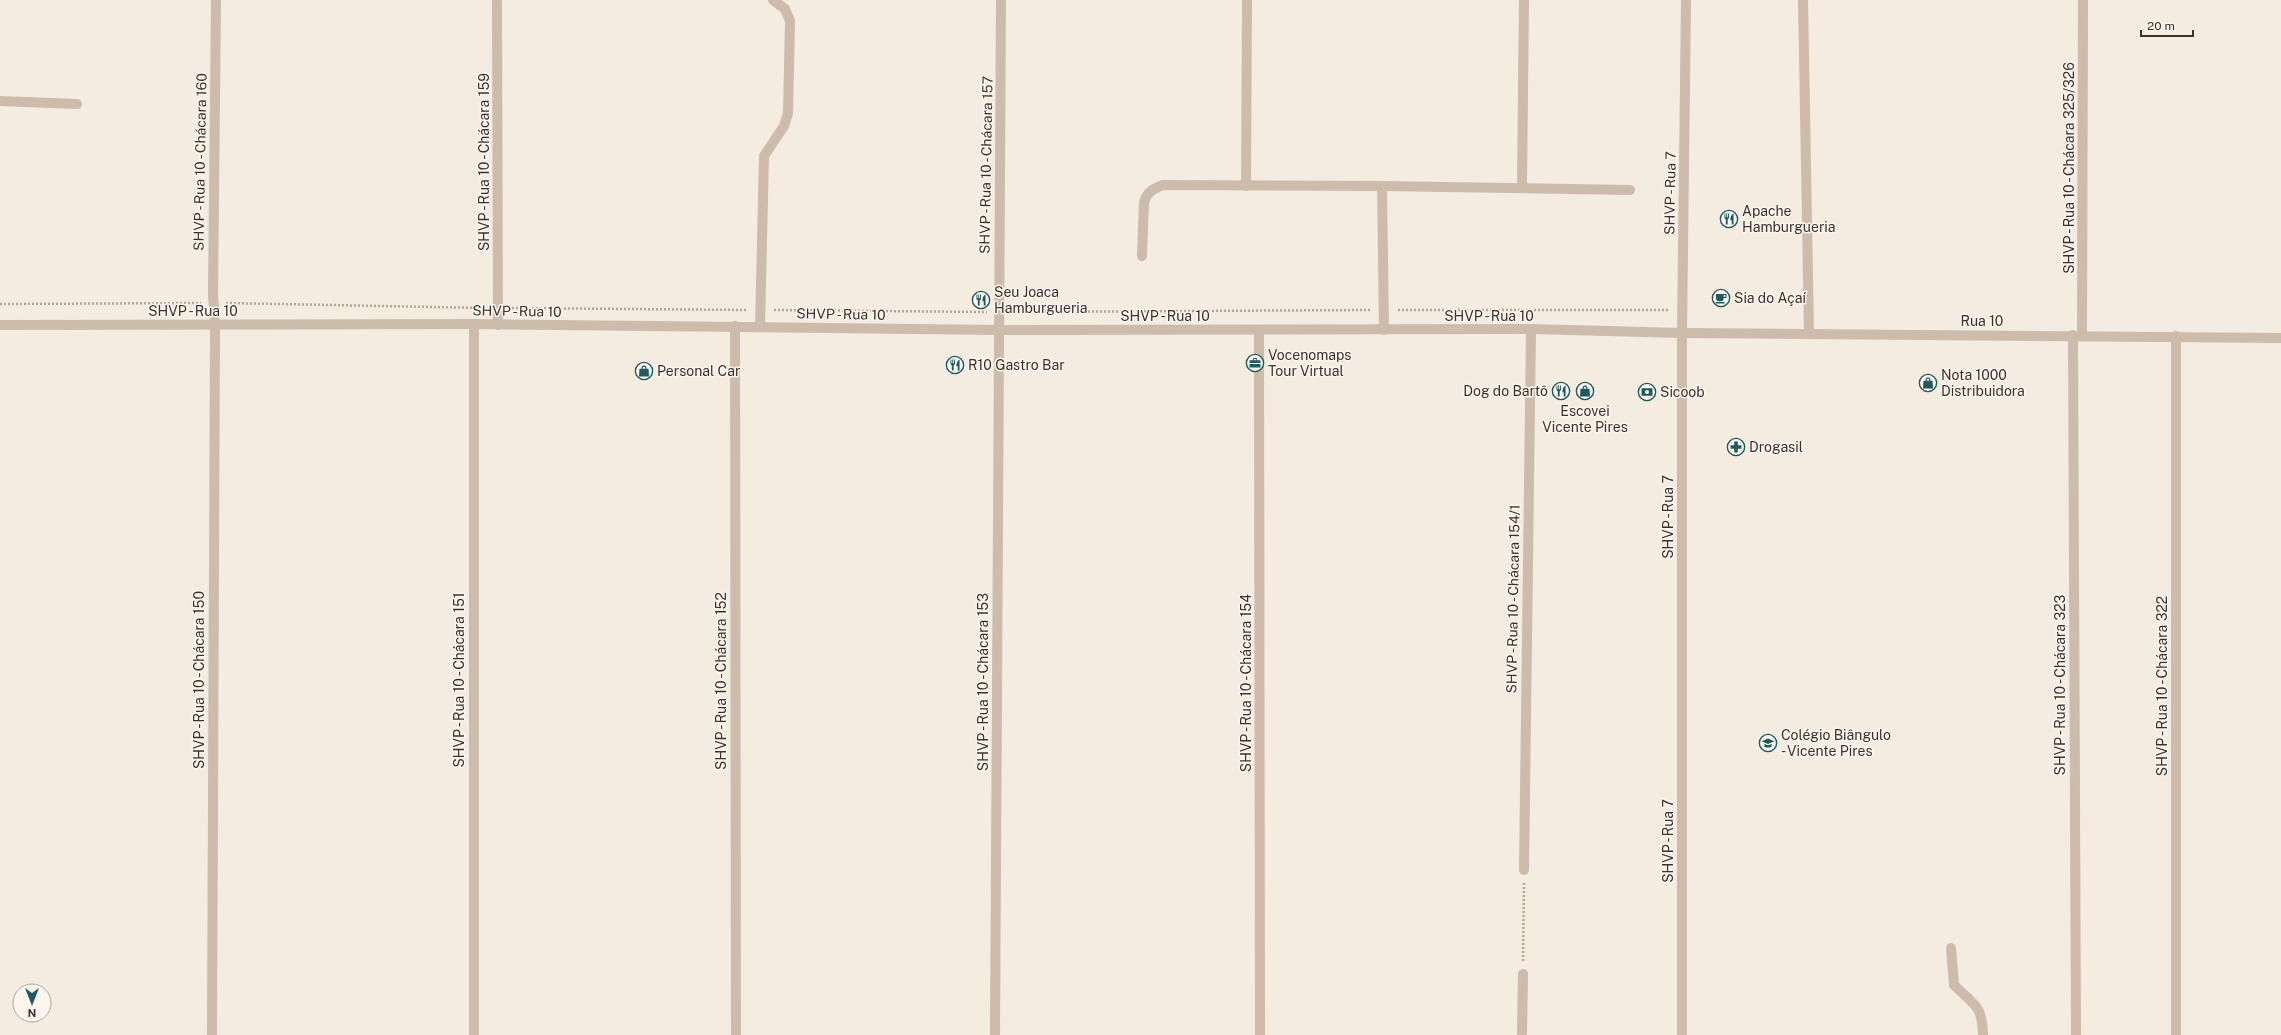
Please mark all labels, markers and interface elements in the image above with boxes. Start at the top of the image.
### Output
scale bar [2141,12,2193,38]
text: 20 m [2147,19,2175,33]
street label: SHVP - Rua 10 - Chácara 325/326 [2061,62,2077,274]
street label: SHVP - Rua 10 - Chácara 160 [190,73,210,251]
street label: SHVP - Rua 10 - Chácara 159 [476,73,492,251]
street label: SHVP - Rua 10 - Chácara 157 [976,76,996,254]
street label: SHVP - Rua 7 [1661,151,1679,235]
place label: Apache Hamburgueria [1742,203,1836,235]
restaurant icon: Apache Hamburgueria [1719,209,1739,229]
place label: Seu Joaca Hamburgueria [994,284,1088,316]
cafe icon: Sia do Açaí [1711,288,1731,308]
restaurant icon: Seu Joaca Hamburgueria [971,290,991,310]
place label: Sia do Açaí [1734,290,1806,306]
street label: SHVP - Rua 10 [472,302,562,320]
street label: SHVP - Rua 10 [148,303,238,319]
street label: SHVP - Rua 10 [796,305,886,323]
street label: SHVP - Rua 10 [1120,308,1210,324]
street label: SHVP - Rua 10 [1444,308,1534,324]
street label: Rua 10 [1961,313,2003,329]
place label: Vocenomaps Tour Virtual [1268,347,1351,379]
office icon: Vocenomaps Tour Virtual [1245,353,1265,373]
restaurant icon: R10 Gastro Bar [945,355,965,375]
place label: R10 Gastro Bar [968,357,1065,373]
shop icon: Personal Car [634,361,654,381]
place label: Personal Car [657,363,740,379]
place label: Nota 1000 Distribuidora [1941,367,2025,399]
shop icon: Nota 1000 Distribuidora [1918,373,1938,393]
restaurant icon: Dog do Bartô [1551,381,1571,401]
shop icon: Escovei Vicente Pires [1575,381,1595,401]
bank icon: Sicoob [1637,382,1657,402]
place label: Dog do Bartô [1463,383,1548,399]
place label: Sicoob [1660,384,1705,400]
place label: Escovei Vicente Pires [1542,403,1628,435]
pharmacy icon: Drogasil [1726,437,1746,457]
place label: Drogasil [1749,439,1803,455]
street label: SHVP - Rua 7 [1660,475,1676,559]
street label: SHVP - Rua 10 - Chácara 154/1 [1503,504,1523,694]
street label: SHVP - Rua 10 - Chácara 150 [191,591,207,769]
street label: SHVP - Rua 10 - Chácara 151 [451,592,467,768]
street label: SHVP - Rua 10 - Chácara 152 [713,592,729,770]
street label: SHVP - Rua 10 - Chácara 153 [975,593,991,771]
street label: SHVP - Rua 10 - Chácara 154 [1238,594,1254,772]
street label: SHVP - Rua 10 - Chácara 323 [2052,594,2068,775]
street label: SHVP - Rua 10 - Chácara 322 [2154,596,2170,776]
place label: Colégio Biângulo - Vicente Pires [1781,727,1891,759]
school or university icon: Colégio Biângulo - Vicente Pires [1758,733,1778,753]
street label: SHVP - Rua 7 [1660,799,1676,883]
north arrow [12,983,52,1023]
text: N [28,1007,36,1019]

